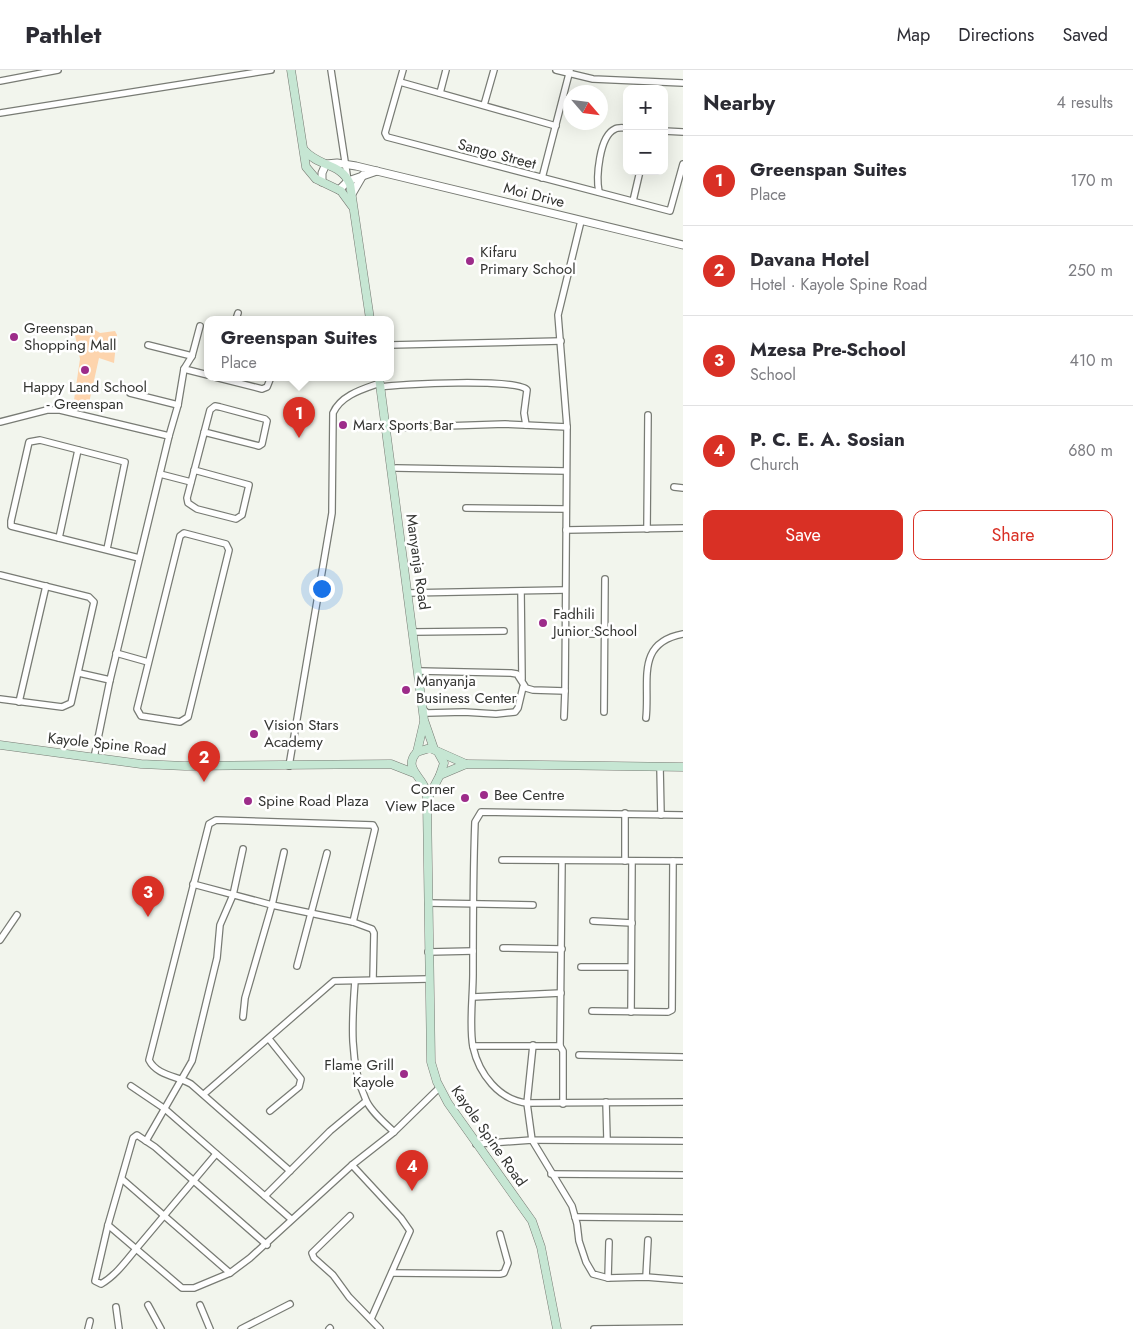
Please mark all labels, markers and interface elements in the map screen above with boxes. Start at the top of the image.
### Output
text: Pathlet [25,17,101,52]
text: Map [897,22,930,48]
text: Directions [958,22,1034,48]
text: Saved [1062,22,1108,48]
north arrow [563,85,608,130]
map controls [623,85,668,175]
button: + [623,85,668,130]
text: Nearby [703,88,775,118]
text: 4 results [1057,91,1113,114]
button: − [623,130,668,175]
street label: Sango Street [455,133,539,175]
text: Greenspan Suites [750,156,907,183]
text: 1 [715,169,723,192]
text: 170 m [1071,169,1113,192]
street label: Moi Drive [501,177,567,213]
text: Place [750,183,786,206]
place label: Kifaru Primary School [480,241,576,280]
text: Davana Hotel [750,246,869,273]
marker: Kifaru Primary School [464,255,476,267]
text: 2 [714,259,724,282]
text: 250 m [1068,259,1113,282]
text: Hotel · Kayole Spine Road [750,273,927,296]
popup [204,316,394,381]
place label: Greenspan Shopping Mall [24,317,116,356]
text: Greenspan Suites [221,324,377,351]
marker: Greenspan Shopping Mall [8,331,20,343]
text: Mzesa Pre-School [750,336,906,363]
text: 3 [714,349,724,372]
text: 410 m [1070,349,1113,372]
text: Place [221,351,257,374]
text: School [750,363,796,386]
marker: Happy Land School - Greenspan [79,364,91,376]
place label: Happy Land School - Greenspan [23,376,147,415]
pin: 1 [283,397,315,438]
place label: Marx Sports Bar [353,414,455,436]
marker: Marx Sports Bar [337,419,349,431]
text: P. C. E. A. Sosian [750,426,905,453]
text: 4 [713,439,725,462]
text: 680 m [1068,439,1113,462]
text: Church [750,453,799,476]
button: Save [703,510,903,560]
button: Share [913,510,1113,560]
street label: Manyanja Road [400,513,436,611]
your location [309,576,335,602]
place label: Fadhili Junior School [551,603,637,642]
marker: Fadhili Junior School [537,617,549,629]
place label: Manyanja Business Center [416,670,518,709]
marker: Manyanja Business Center [400,684,412,696]
place label: Vision Stars Academy [264,714,339,753]
street label: Kayole Spine Road [47,727,167,761]
marker: Vision Stars Academy [248,728,260,740]
pin: 2 [188,741,220,782]
place label: Corner View Place [385,778,456,817]
place label: Bee Centre [494,784,565,806]
marker: Bee Centre [478,789,490,801]
place label: Spine Road Plaza [258,790,369,812]
marker: Corner View Place [459,792,471,804]
marker: Spine Road Plaza [242,795,254,807]
pin: 3 [132,876,164,917]
place label: Flame Grill Kayole [324,1054,394,1093]
marker: Flame Grill Kayole [398,1068,410,1080]
street label: Kayole Spine Road [446,1081,532,1191]
pin: 4 [396,1150,428,1191]

